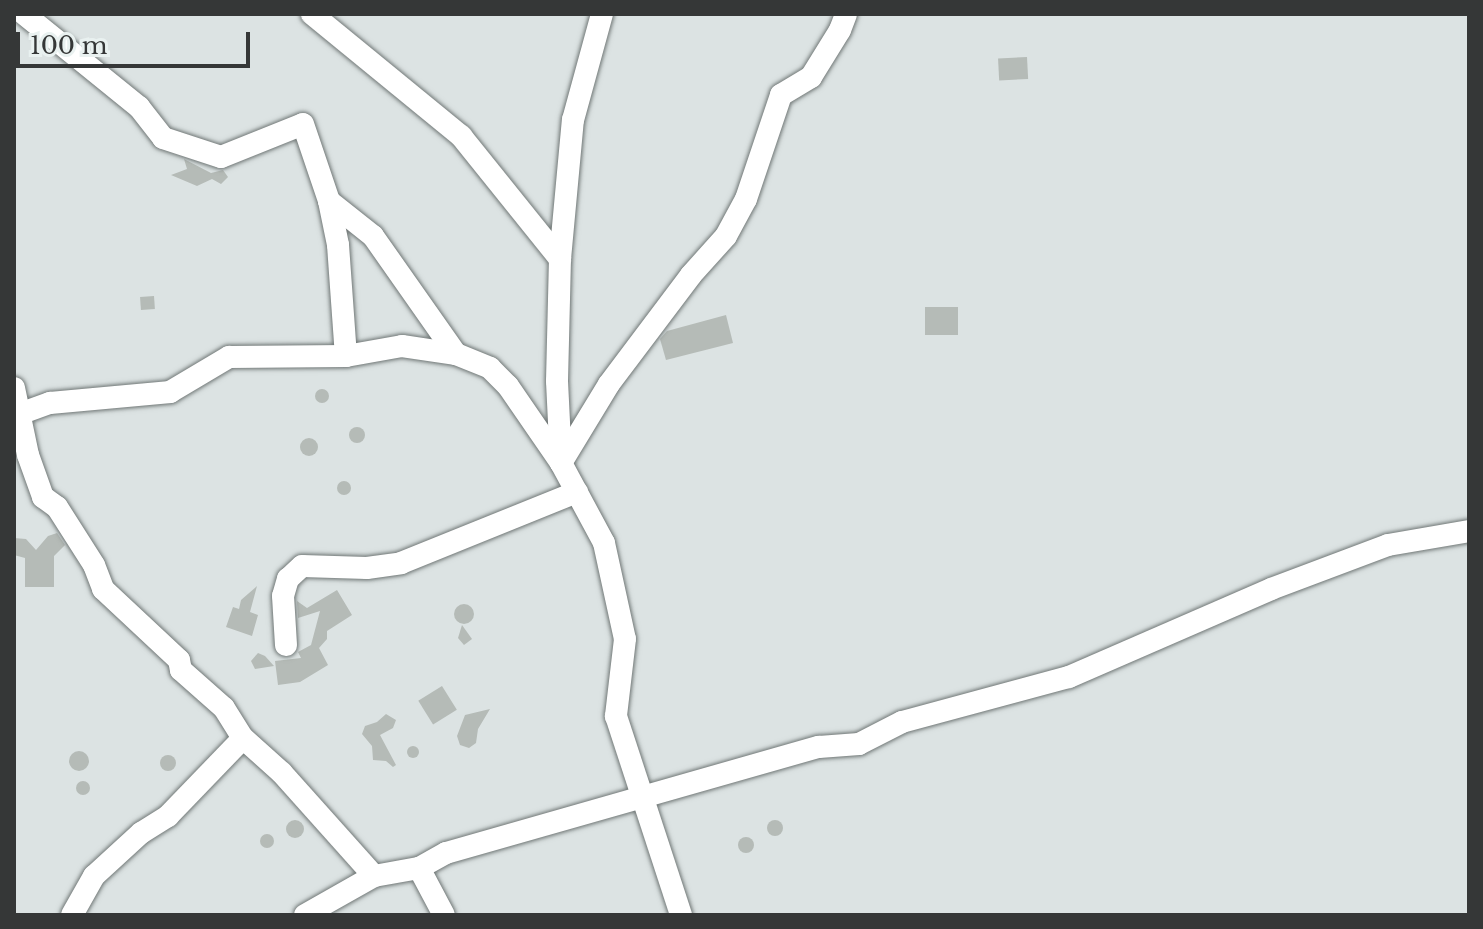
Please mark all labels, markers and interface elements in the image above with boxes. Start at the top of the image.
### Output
scale bar [20,16,254,66]
text: 100 m [30,31,108,60]

